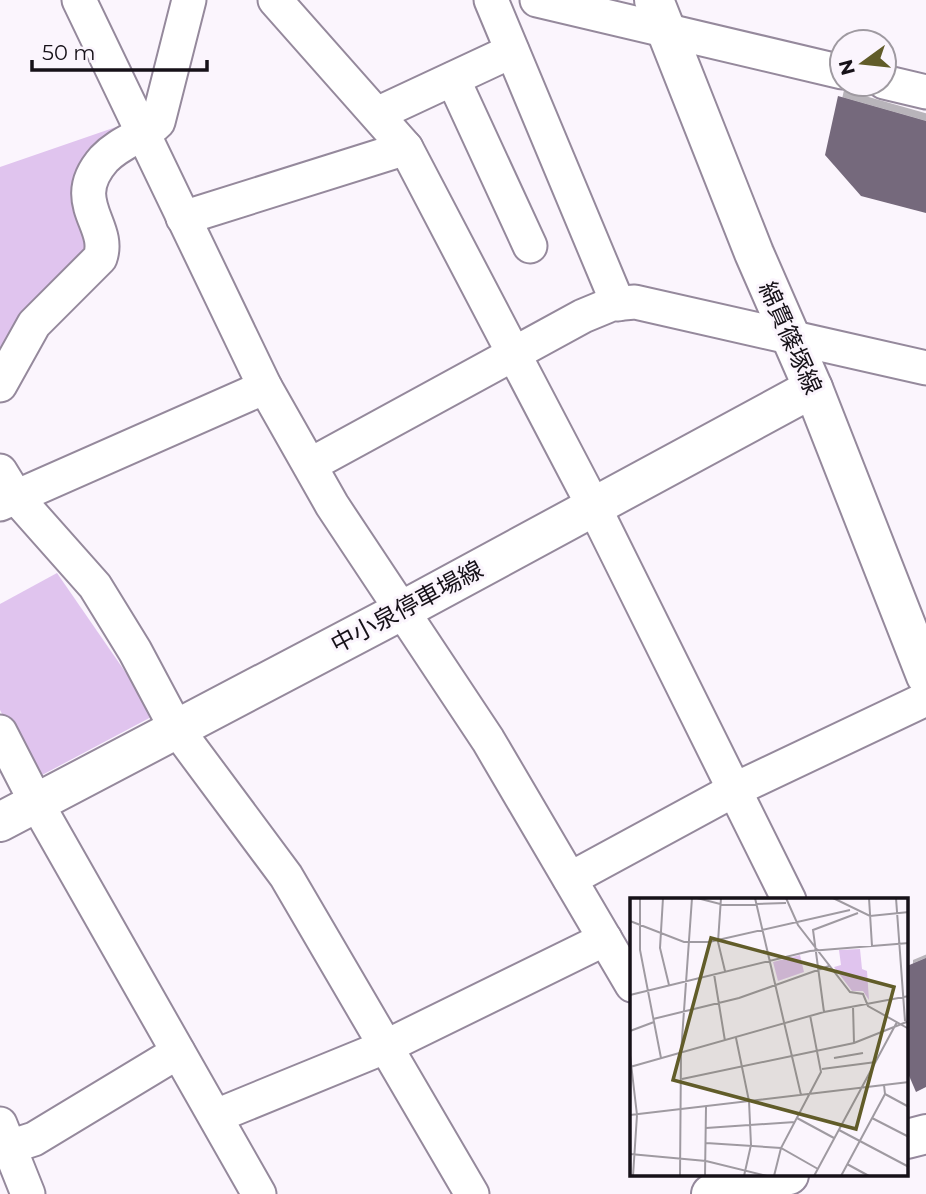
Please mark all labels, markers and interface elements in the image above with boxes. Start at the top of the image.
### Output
scale bar [32,28,206,72]
north arrow [828,28,898,98]
text: 50 m [42,40,96,65]
text: N [834,57,860,78]
street label: 綿貫篠塚線 [753,277,828,399]
street label: 中小泉停車場線 [326,554,488,659]
inset map [630,898,908,1176]

